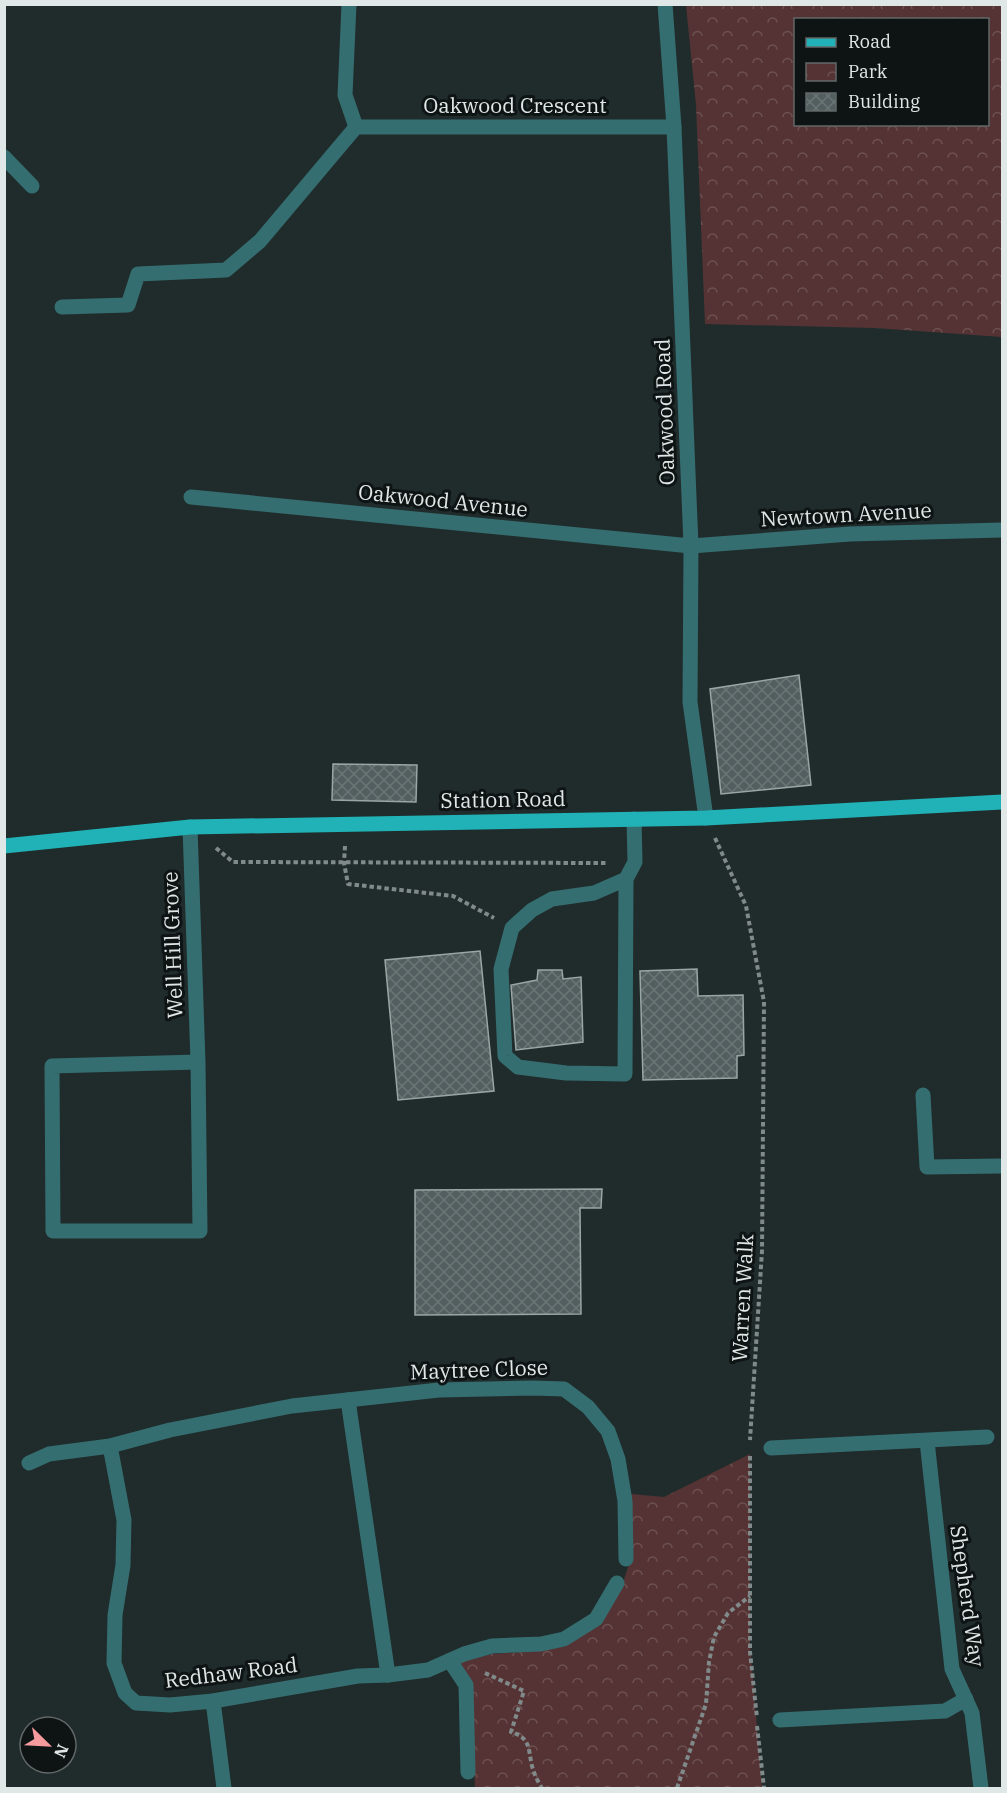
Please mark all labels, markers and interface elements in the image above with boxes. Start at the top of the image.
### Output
legend [794,18,989,126]
text: Road [848,30,891,53]
text: Park [848,60,888,83]
text: Building [848,90,920,113]
street label: Oakwood Crescent [423,91,607,119]
street label: Oakwood Road [647,338,681,486]
street label: Oakwood Avenue [357,477,529,523]
street label: Newtown Avenue [760,496,932,532]
street label: Station Road [440,784,566,814]
street label: Well Hill Grove [155,871,189,1019]
street label: Warren Walk [725,1233,759,1362]
street label: Maytree Close [409,1353,548,1385]
street label: Shepherd Way [944,1523,992,1669]
street label: Redhaw Road [163,1650,299,1694]
north arrow [18,1715,78,1775]
text: N [50,1741,73,1761]

